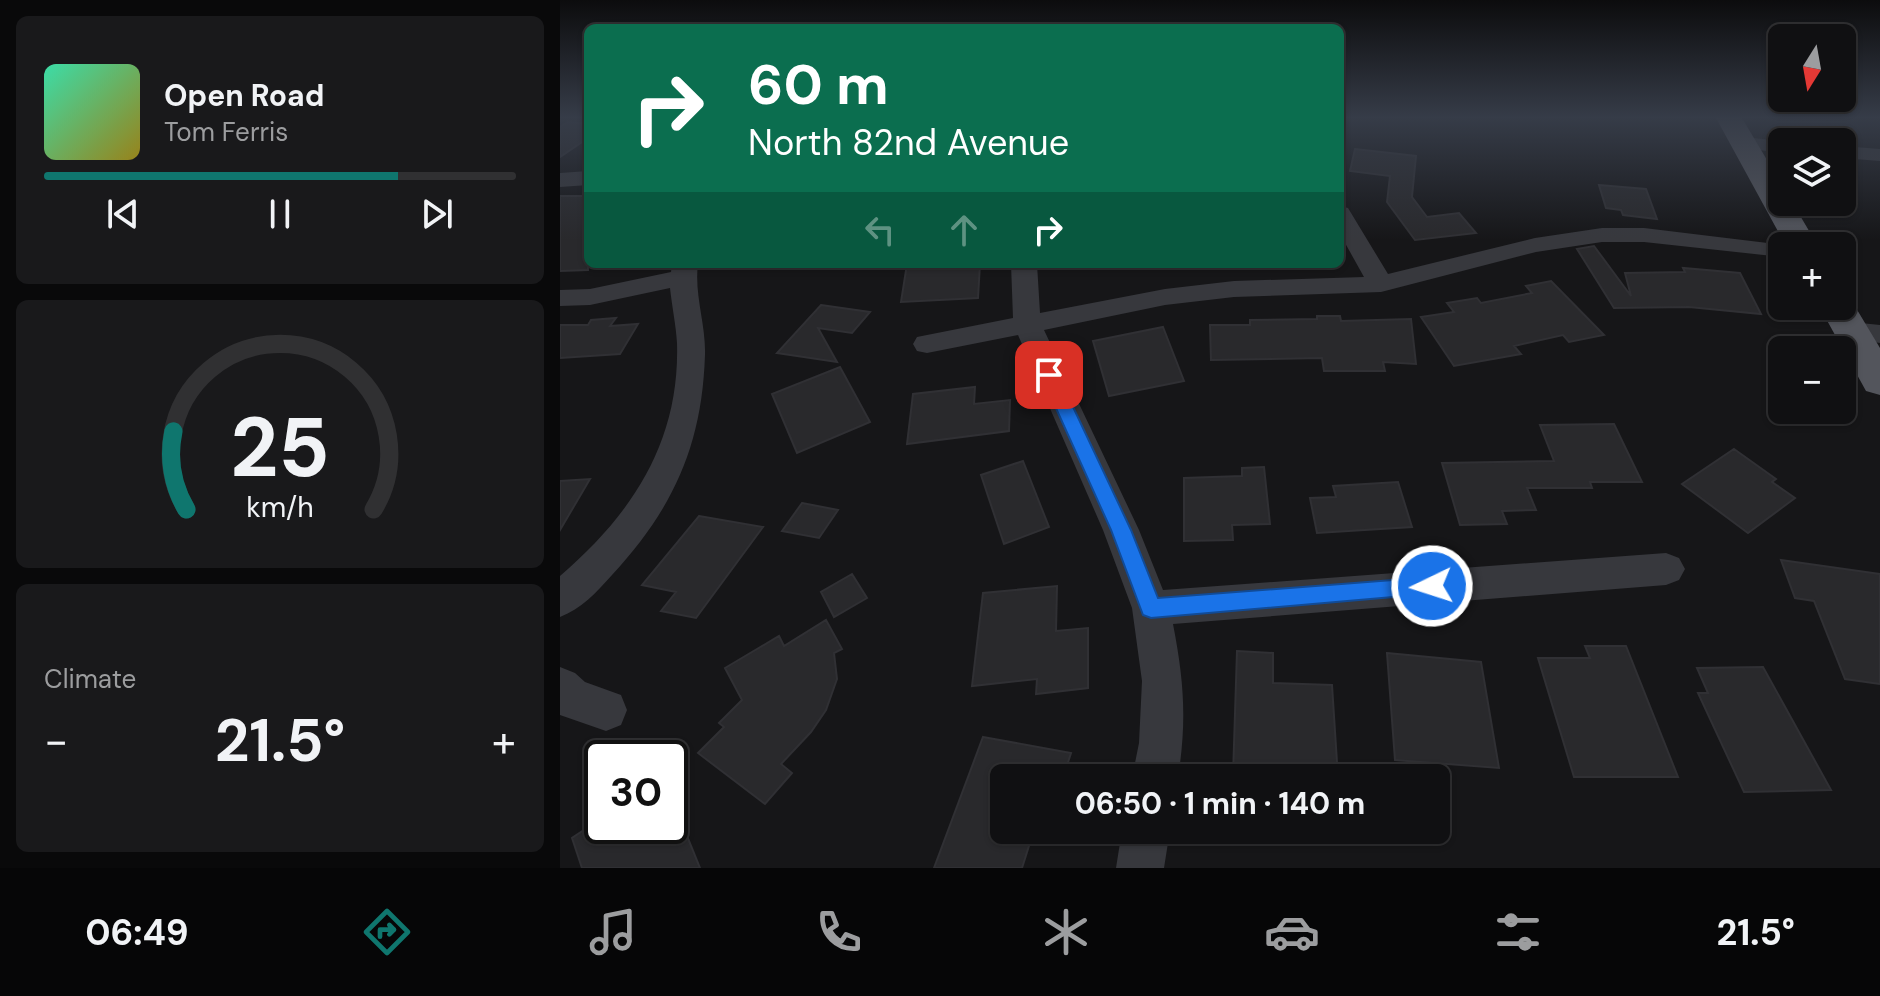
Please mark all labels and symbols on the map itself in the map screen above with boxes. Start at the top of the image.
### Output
north arrow [1768,24,1856,112]
pin [1015,341,1083,409]
position arrow [1390,544,1474,628]
speed limit sign: 30 [584,740,688,844]

